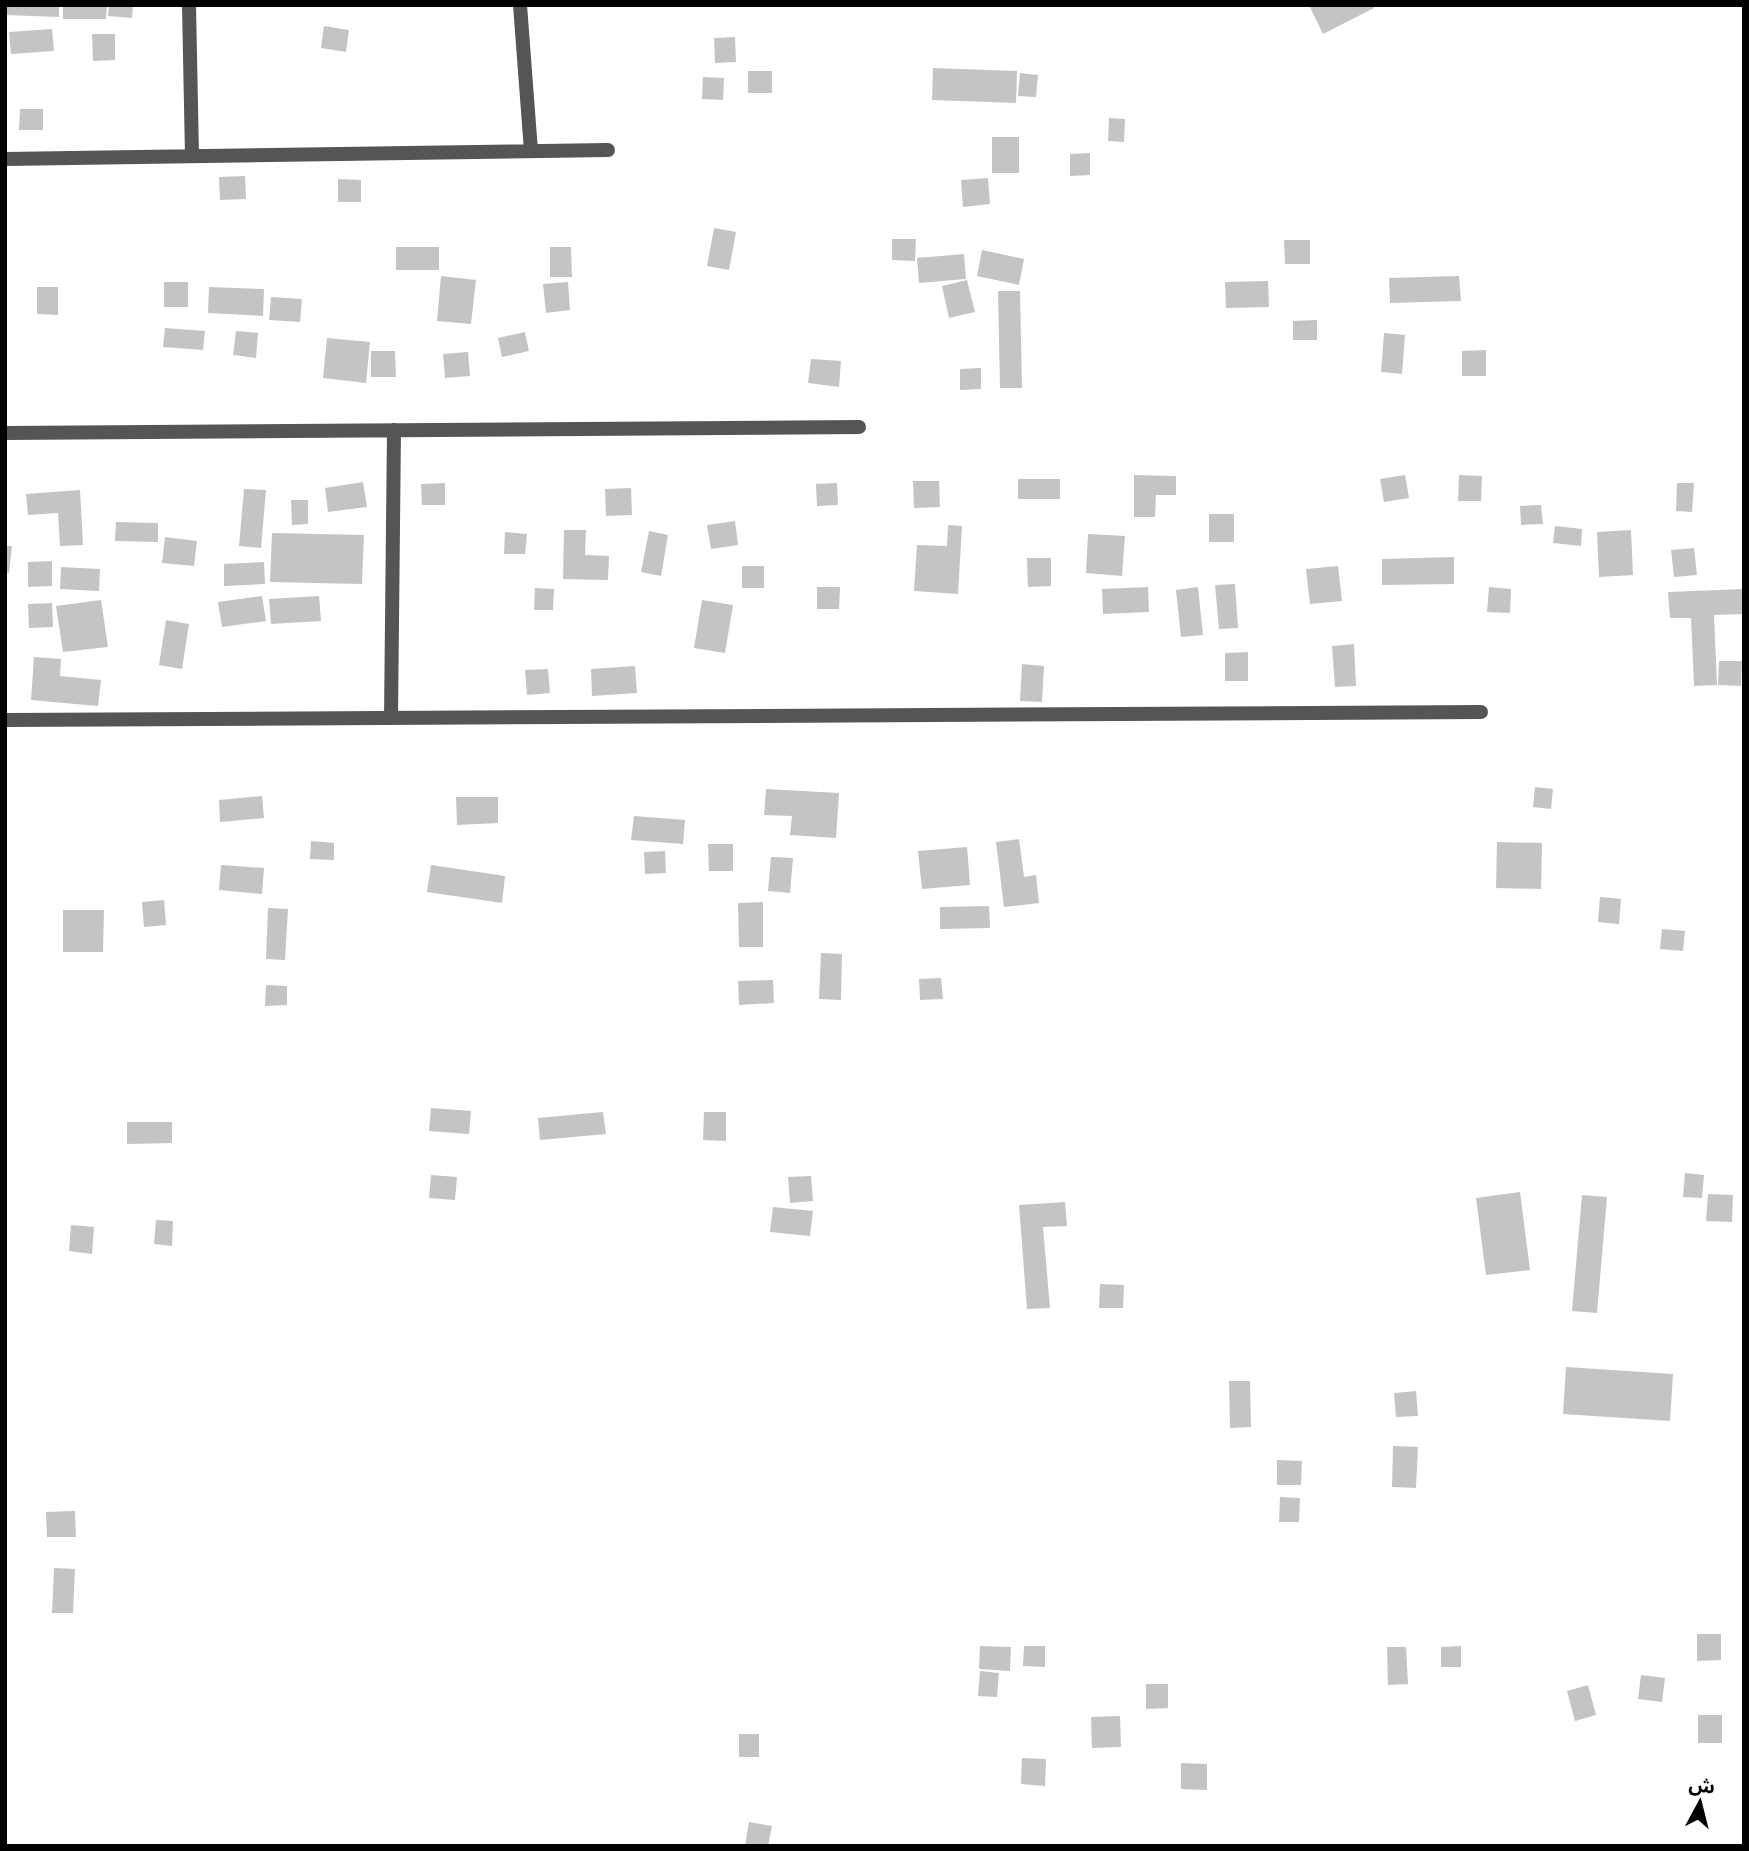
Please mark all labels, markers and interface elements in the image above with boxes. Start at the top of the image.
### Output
north arrow [1665,1767,1735,1837]
text: ش [1688,1773,1716,1798]

